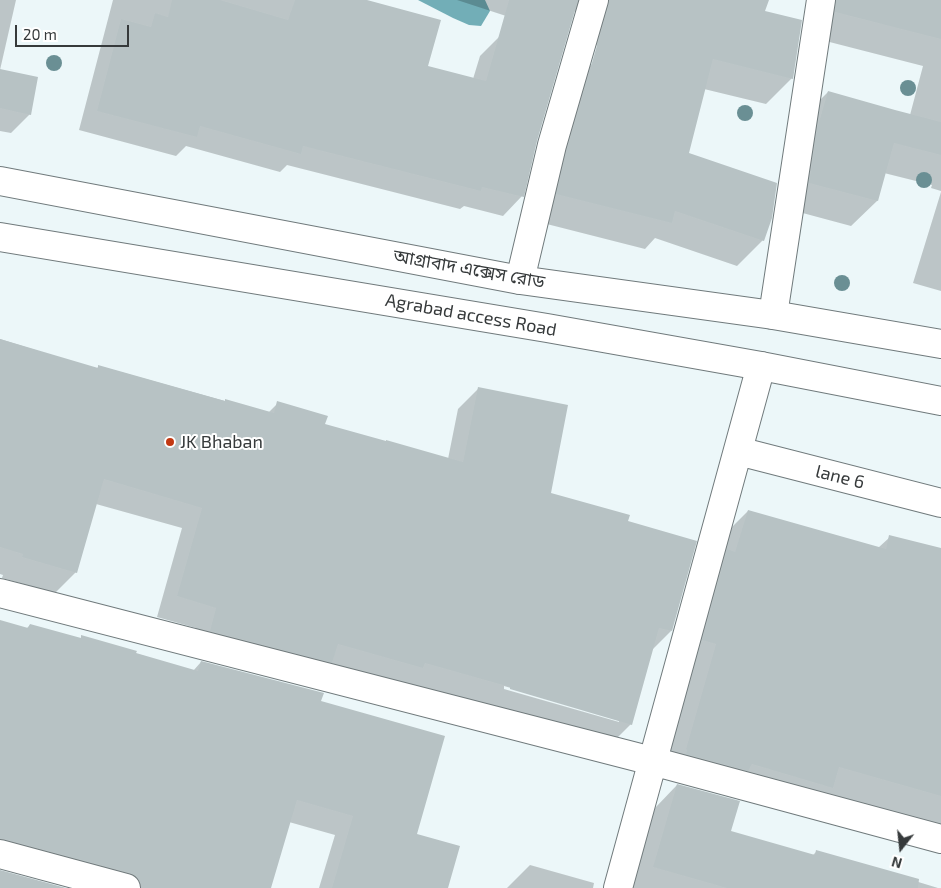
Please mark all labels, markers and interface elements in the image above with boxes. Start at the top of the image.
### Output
scale bar [18,15,131,47]
text: 20 m [23,25,57,43]
street label: আগ্রাবাদ এক্সেস রোড [392,245,546,293]
street label: Agrabad access Road [384,289,558,341]
place label: JK Bhaban [180,431,263,453]
marker: JK Bhaban [164,436,176,448]
street label: lane 6 [813,461,867,493]
north arrow [876,823,926,873]
text: N [890,853,904,872]

